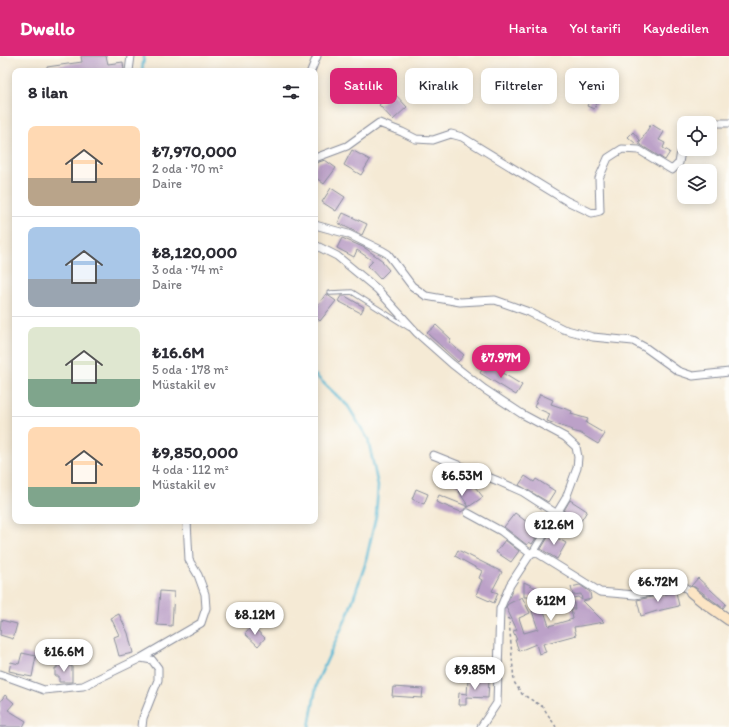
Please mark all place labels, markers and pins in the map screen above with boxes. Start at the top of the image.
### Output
pin: ₺7.97M [468,345,534,379]
pin: ₺6.53M [429,463,495,497]
pin: ₺12.6M [521,512,587,546]
pin: ₺6.72M [625,569,691,603]
pin: ₺12M [527,588,575,622]
pin: ₺8.12M [222,602,288,636]
pin: ₺16.6M [31,639,97,673]
pin: ₺9.85M [442,657,508,691]

